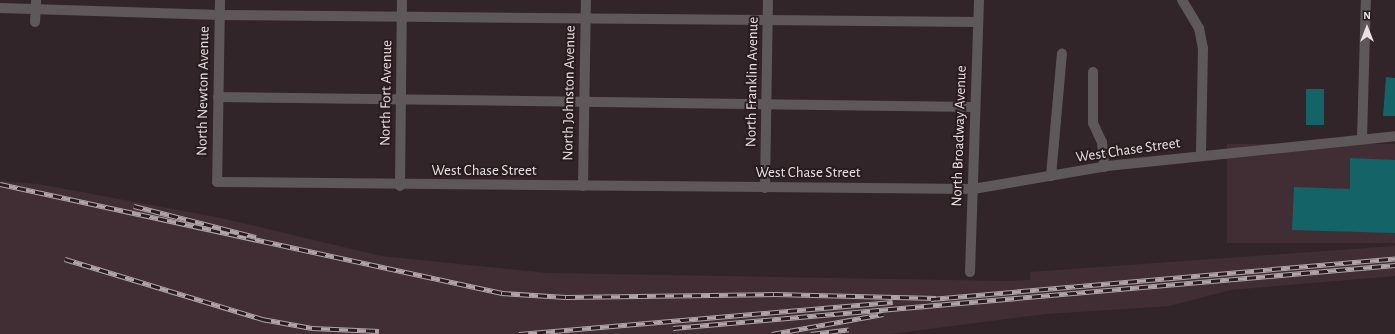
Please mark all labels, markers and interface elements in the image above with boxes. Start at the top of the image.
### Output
north arrow [1347,8,1387,48]
text: N [1363,10,1371,21]
street label: North Franklin Avenue [742,17,762,147]
street label: North Johnston Avenue [559,25,579,161]
street label: North Newton Avenue [193,26,213,156]
street label: North Fort Avenue [376,40,396,146]
street label: North Broadway Avenue [948,65,970,207]
street label: West Chase Street [1075,134,1181,166]
street label: West Chase Street [431,162,537,180]
street label: West Chase Street [755,164,861,182]

